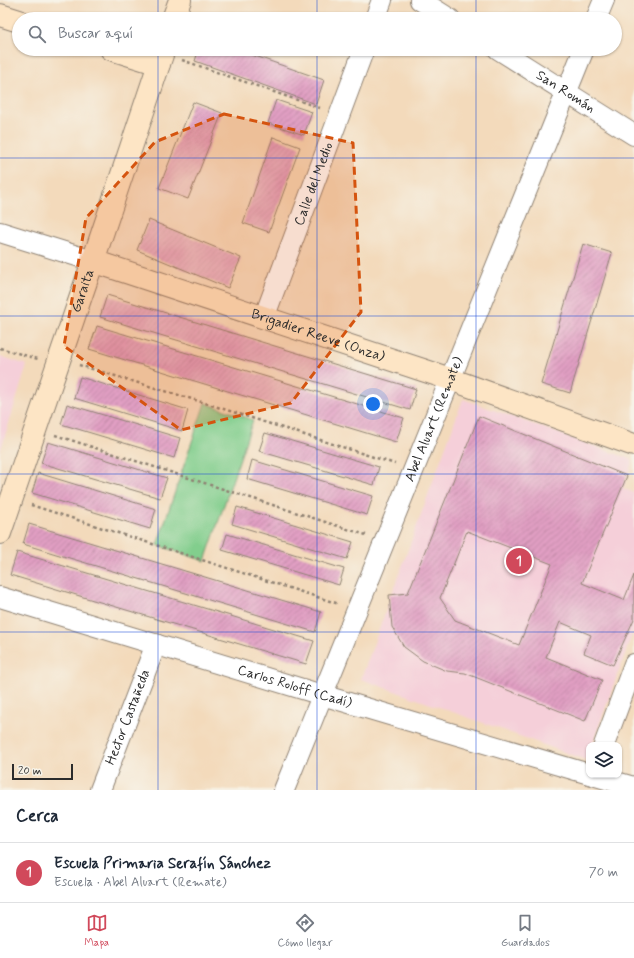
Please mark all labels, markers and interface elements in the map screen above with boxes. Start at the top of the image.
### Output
search box [12,12,622,56]
icon: search [26,23,48,45]
text: Buscar aquí [58,24,133,44]
street label: San Román [533,66,599,117]
street label: Calle del Medio [290,140,338,228]
street label: Garaita [67,267,99,315]
street label: Brigadier Reeve (Onza) [249,305,387,366]
street label: Abel Aluart (Remate) [401,354,467,484]
your location [363,394,383,414]
pin: 1 [506,546,532,576]
street label: Carlos Roloff (Cadí) [235,661,354,712]
street label: Hector Castañeda [101,667,154,768]
map controls [586,742,622,778]
button: layers [586,742,622,778]
scale bar [12,762,73,781]
text: 20 m [18,764,41,778]
text: Cerca [16,805,59,827]
text: Escuela Primaria Serafín Sánchez [54,854,271,874]
text: 1 [26,864,32,881]
text: 70 m [589,864,618,881]
text: Escuela · Abel Aluart (Remate) [54,874,227,891]
tab: Mapa [84,912,109,950]
tab: Cómo llegar [278,912,333,950]
tab: Guardados [501,912,550,950]

